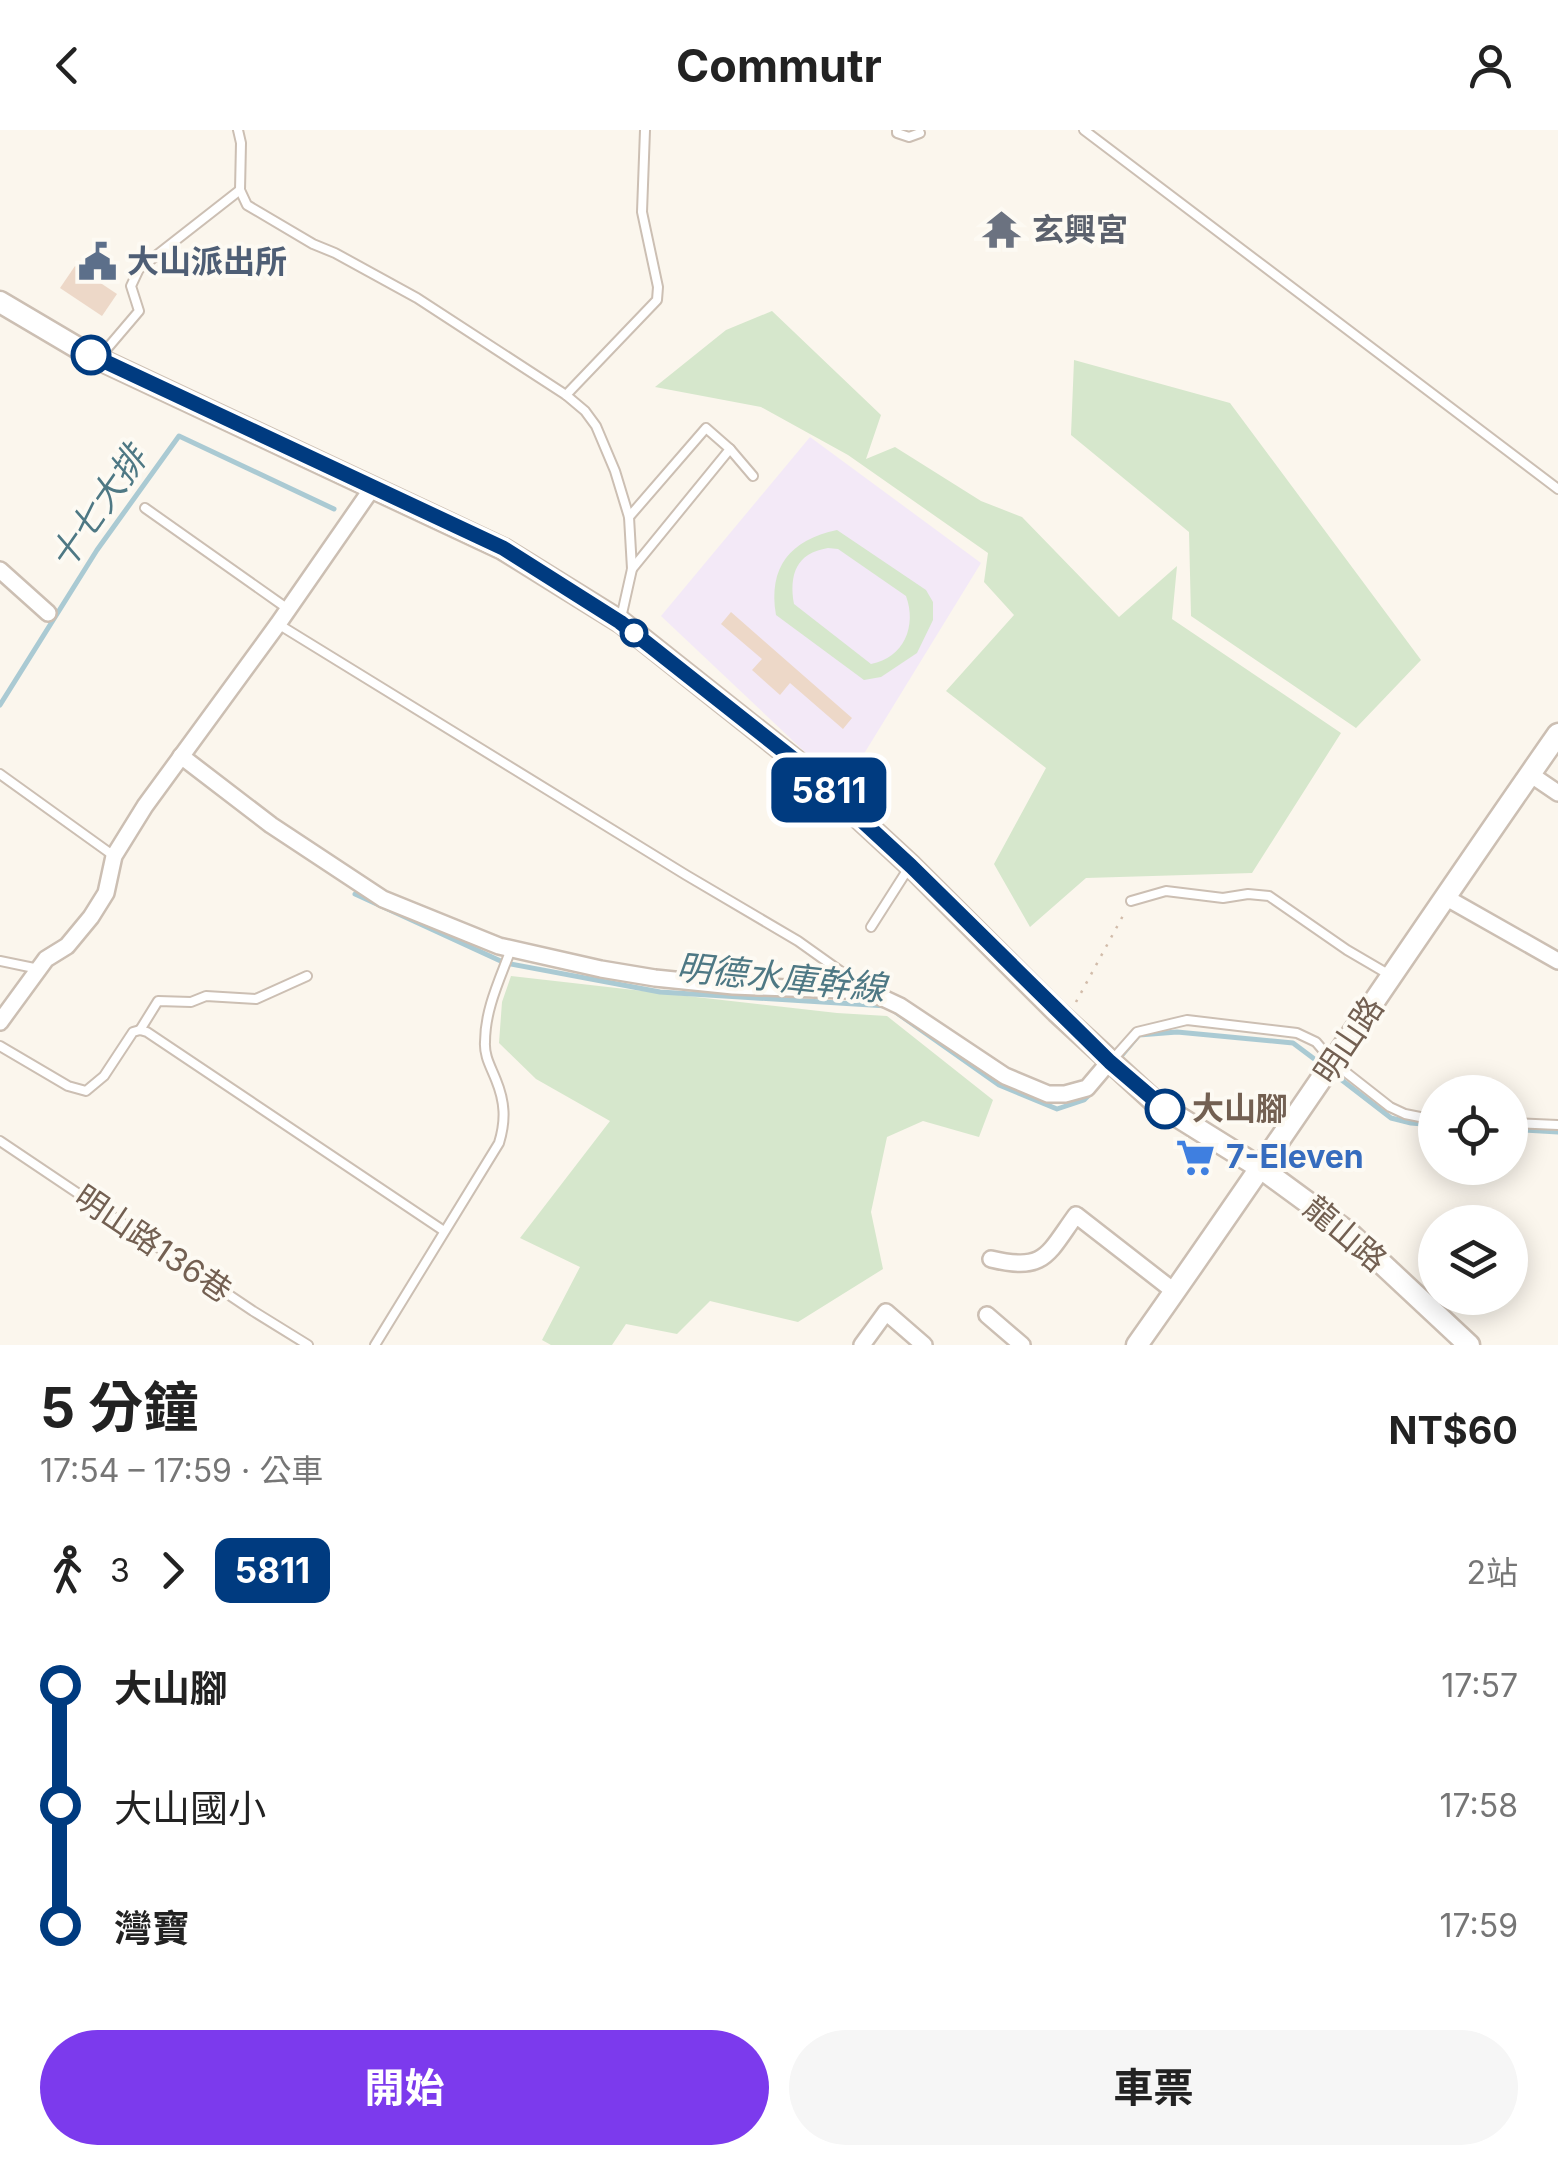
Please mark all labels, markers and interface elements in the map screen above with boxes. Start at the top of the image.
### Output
icon: back [40,38,95,93]
text: Commutr [676,38,882,93]
icon: person [1463,38,1518,93]
temple icon: 玄興宮 [981,209,1023,251]
place label: 玄興宮 [1032,210,1128,249]
public building icon: 大山派出所 [76,241,118,283]
place label: 大山派出所 [127,242,287,281]
unlabelled marker [72,336,110,374]
water label: 十七大排 [40,435,157,577]
unlabelled marker [621,620,647,646]
line badge: 5811 [759,758,899,822]
text: 5811 [791,769,867,811]
water label: 明德水庫幹線 [674,945,892,1009]
street label: 明山路 [1306,989,1392,1090]
map controls [1418,1075,1528,1315]
button: locate [1418,1075,1528,1185]
place label: 大山腳 [1192,1089,1288,1128]
marker: 大山腳 [1146,1090,1184,1128]
supermarket icon: 7-Eleven [1175,1136,1217,1178]
place label: 7-Eleven [1226,1137,1364,1176]
street label: 明山路136巷 [67,1177,239,1310]
street label: 龍山路 [1296,1188,1395,1279]
button: layers [1418,1205,1528,1315]
text: 5 分鐘 [40,1374,198,1440]
text: NT$60 [1388,1407,1518,1453]
text: 17:54 – 17:59 · 公車 [40,1451,323,1490]
icon: walk [40,1543,95,1598]
icon: forward [145,1543,200,1598]
text: 5811 [235,1549,310,1591]
text: 3 [110,1551,130,1590]
text: 2站 [1466,1553,1518,1592]
text: 大山腳 [114,1665,228,1711]
text: 17:57 [1441,1666,1518,1705]
text: 大山國小 [114,1785,266,1831]
text: 17:58 [1439,1786,1518,1825]
text: 灣寶 [114,1905,190,1951]
text: 17:59 [1439,1906,1518,1945]
button: 開始 [40,2030,769,2145]
button: 車票 [789,2030,1518,2145]

